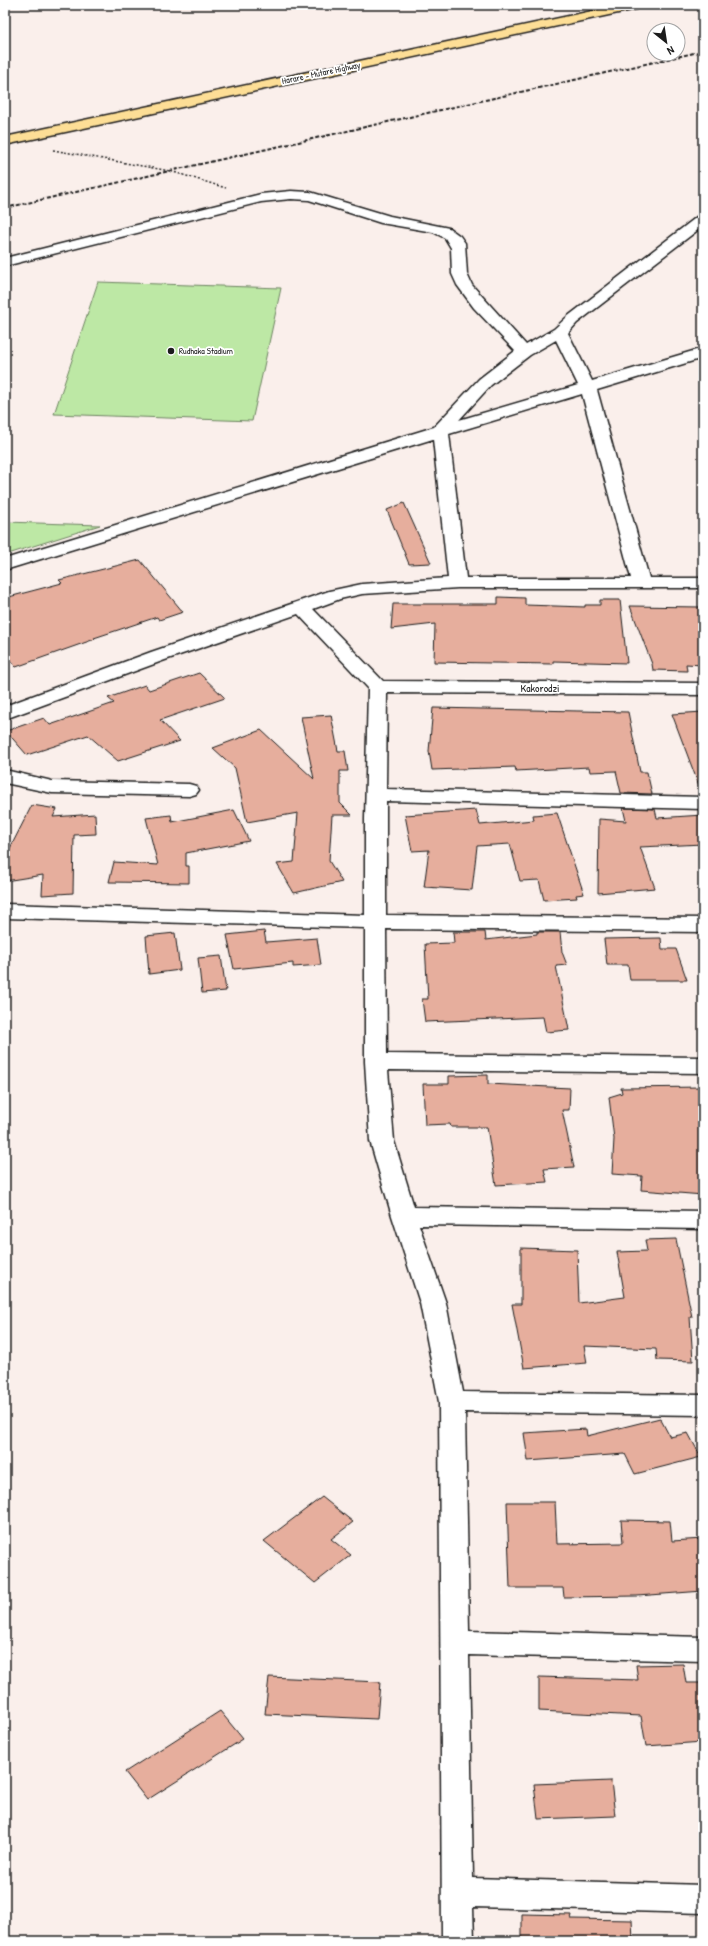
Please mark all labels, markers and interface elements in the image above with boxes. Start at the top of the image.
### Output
north arrow [646,22,686,62]
text: N [665,43,677,58]
street label: Harare - Mutare Highway [281,59,361,87]
place label: Rudhaka Stadium [179,345,233,357]
marker: Rudhaka Stadium [166,346,176,356]
street label: Kakorodzi [520,681,560,695]

